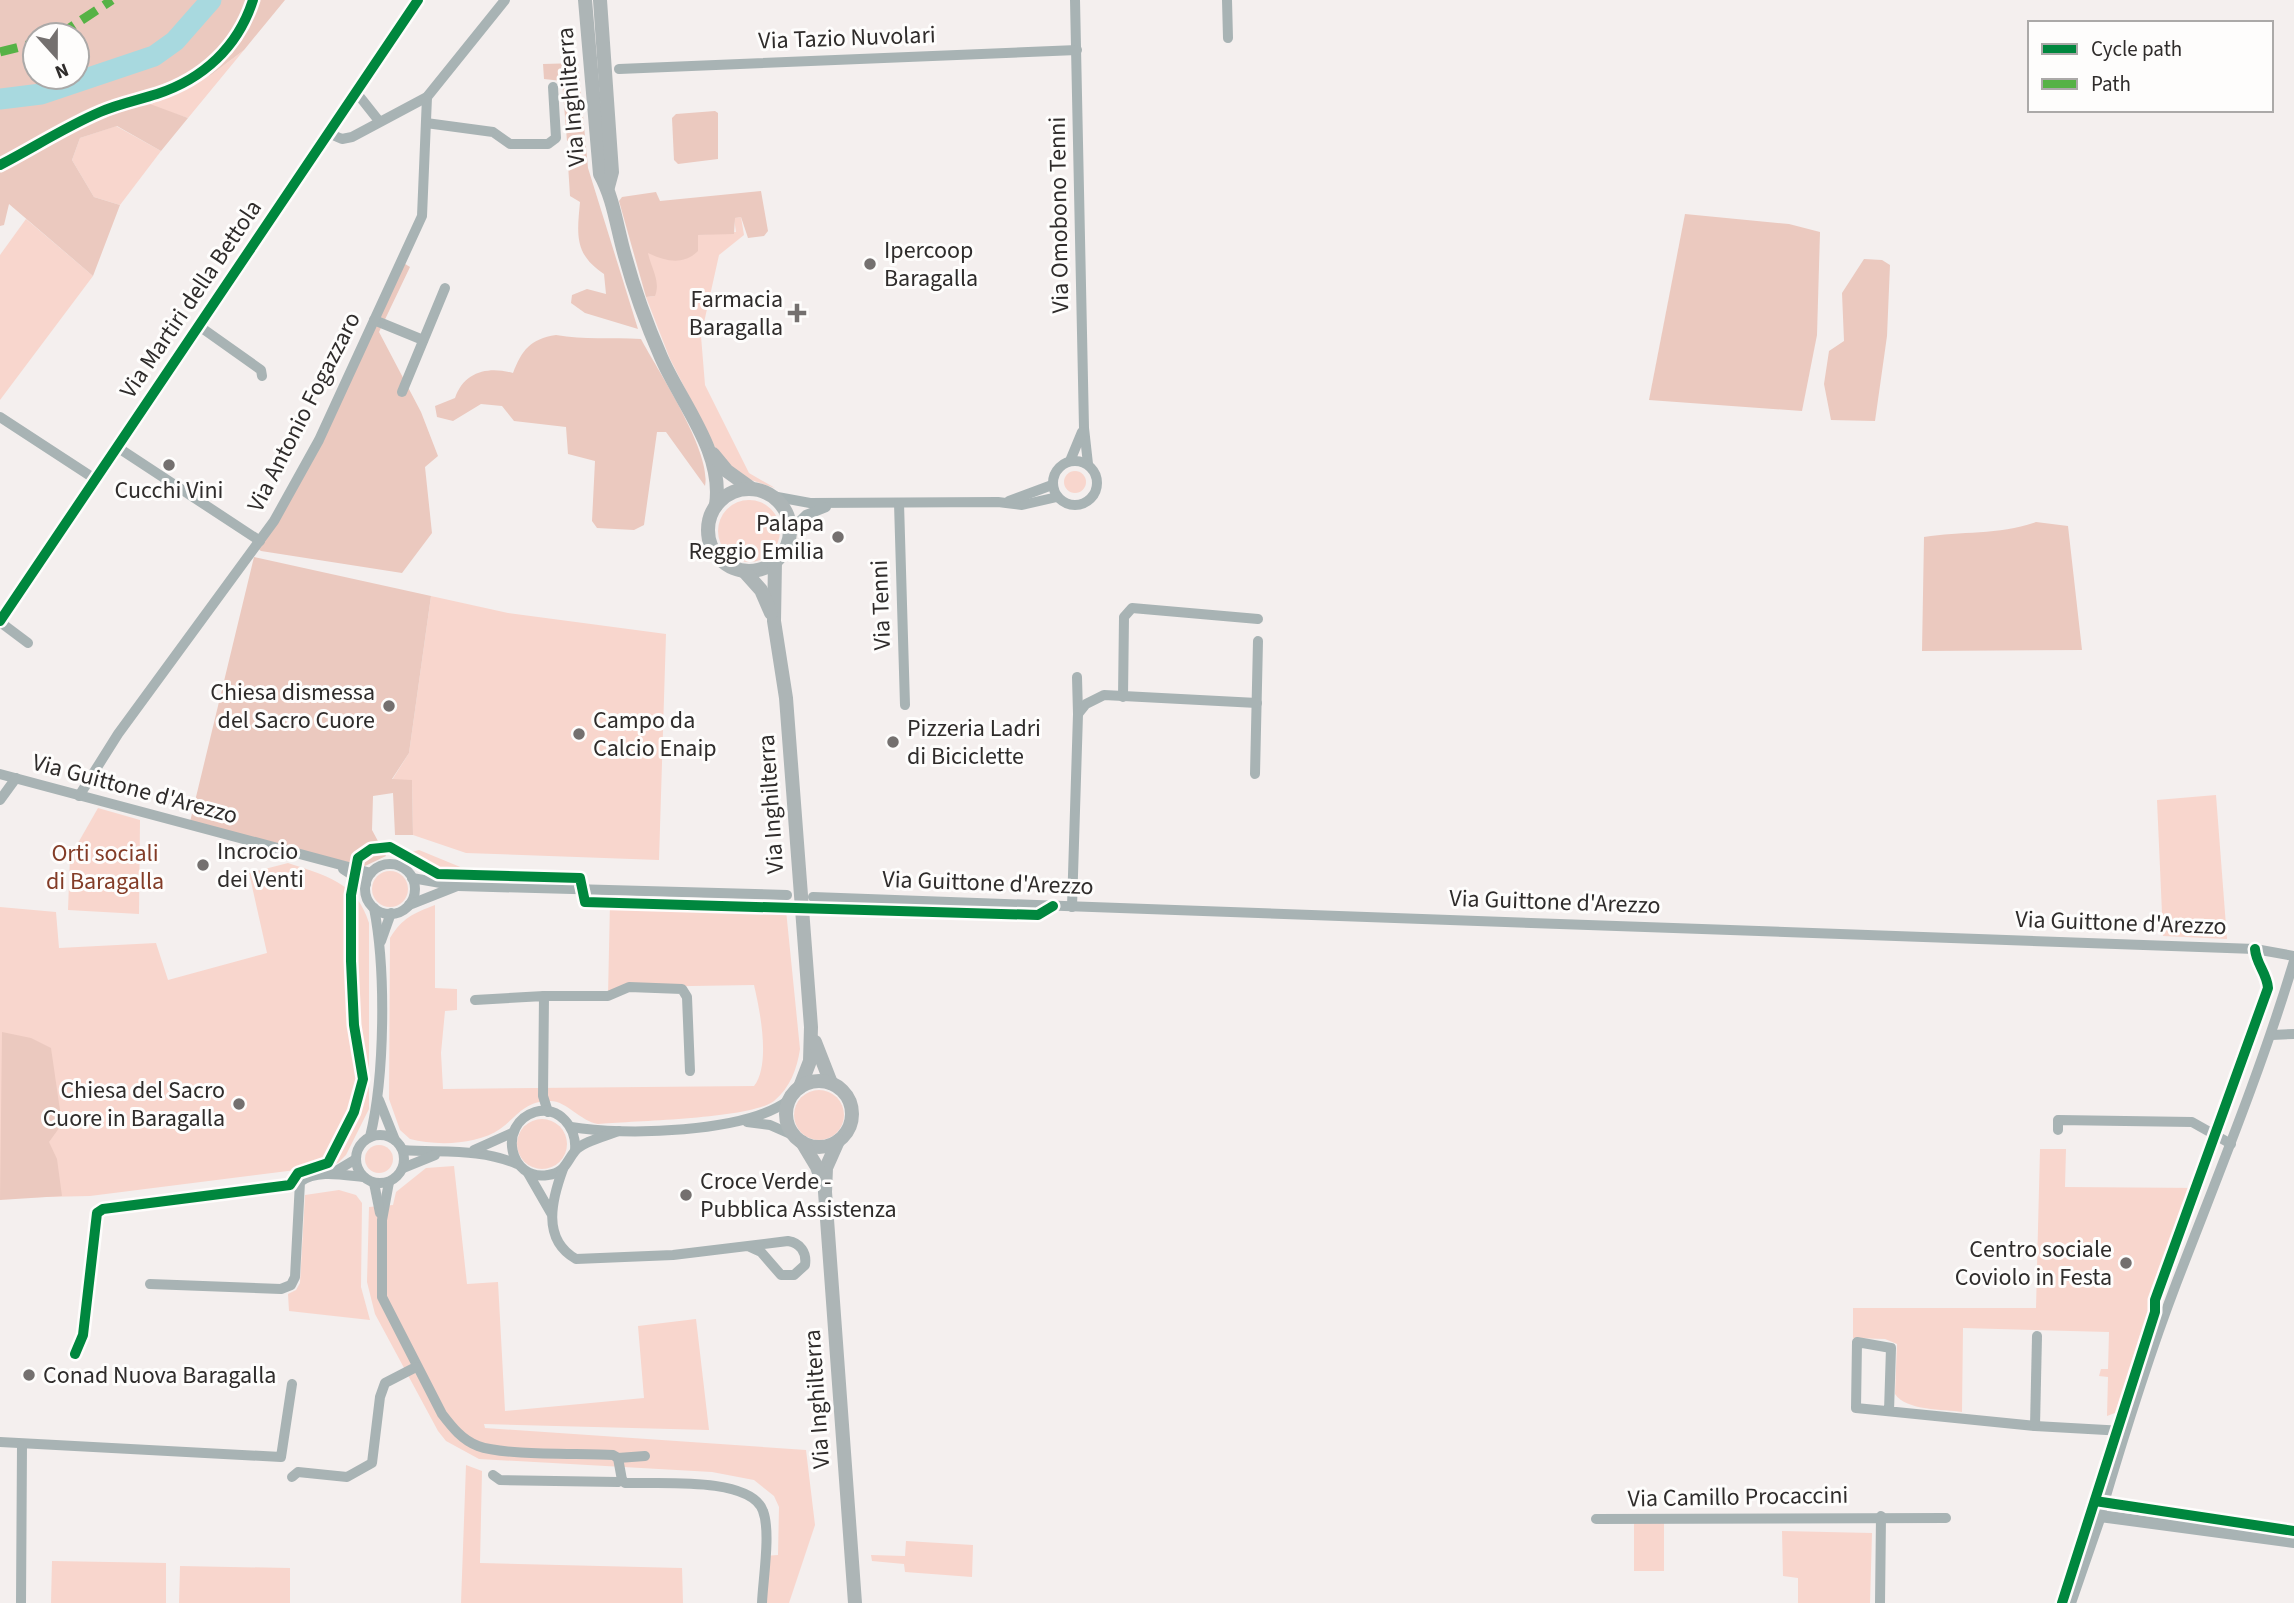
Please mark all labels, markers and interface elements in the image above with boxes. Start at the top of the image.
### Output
street label: Via Tazio Nuvolari [758,17,936,59]
north arrow [21,21,91,91]
legend [2028,21,2273,112]
street label: Via Inghilterra [547,26,595,168]
text: Cycle path [2091,34,2182,64]
text: N [51,56,72,85]
text: Path [2091,69,2131,99]
street label: Via Omobono Tenni [1040,116,1078,314]
street label: Via Martiri della Bettola [111,193,271,405]
place label: Ipercoop Baragalla [884,233,978,296]
marker: Ipercoop Baragalla [862,256,878,272]
place label: Farmacia Baragalla [689,282,783,345]
marker: Farmacia Baragalla [789,305,805,321]
street label: Via Antonio Fogazzaro [238,306,370,518]
marker: Cucchi Vini [161,457,177,473]
place label: Cucchi Vini [115,473,223,508]
place label: Palapa Reggio Emilia [688,506,824,569]
marker: Palapa Reggio Emilia [830,529,846,545]
street label: Via Tenni [862,559,900,651]
place label: Chiesa dismessa del Sacro Cuore [210,675,375,738]
marker: Chiesa dismessa del Sacro Cuore [381,698,397,714]
place label: Campo da Calcio Enaip [593,703,717,766]
place label: Pizzeria Ladri di Biciclette [907,711,1041,774]
marker: Campo da Calcio Enaip [571,726,587,742]
street label: Via Inghilterra [749,733,793,875]
marker: Pizzeria Ladri di Biciclette [885,734,901,750]
street label: Via Guittone d'Arezzo [28,745,242,833]
place label: Incrocio dei Venti [217,834,304,897]
park label: Orti sociali di Baragalla [46,836,164,899]
marker: Incrocio dei Venti [195,857,211,873]
street label: Via Guittone d'Arezzo [882,862,1094,904]
street label: Via Guittone d'Arezzo [1449,881,1661,923]
street label: Via Guittone d'Arezzo [2015,902,2227,944]
place label: Chiesa del Sacro Cuore in Baragalla [43,1073,225,1136]
marker: Chiesa del Sacro Cuore in Baragalla [231,1096,247,1112]
place label: Croce Verde - Pubblica Assistenza [700,1164,897,1227]
marker: Croce Verde - Pubblica Assistenza [678,1187,694,1203]
place label: Centro sociale Coviolo in Festa [1955,1232,2112,1295]
marker: Centro sociale Coviolo in Festa [2118,1255,2134,1271]
street label: Via Inghilterra [795,1328,839,1470]
place label: Conad Nuova Baragalla [43,1358,276,1393]
marker: Conad Nuova Baragalla [21,1367,37,1383]
street label: Via Camillo Procaccini [1627,1478,1849,1516]

